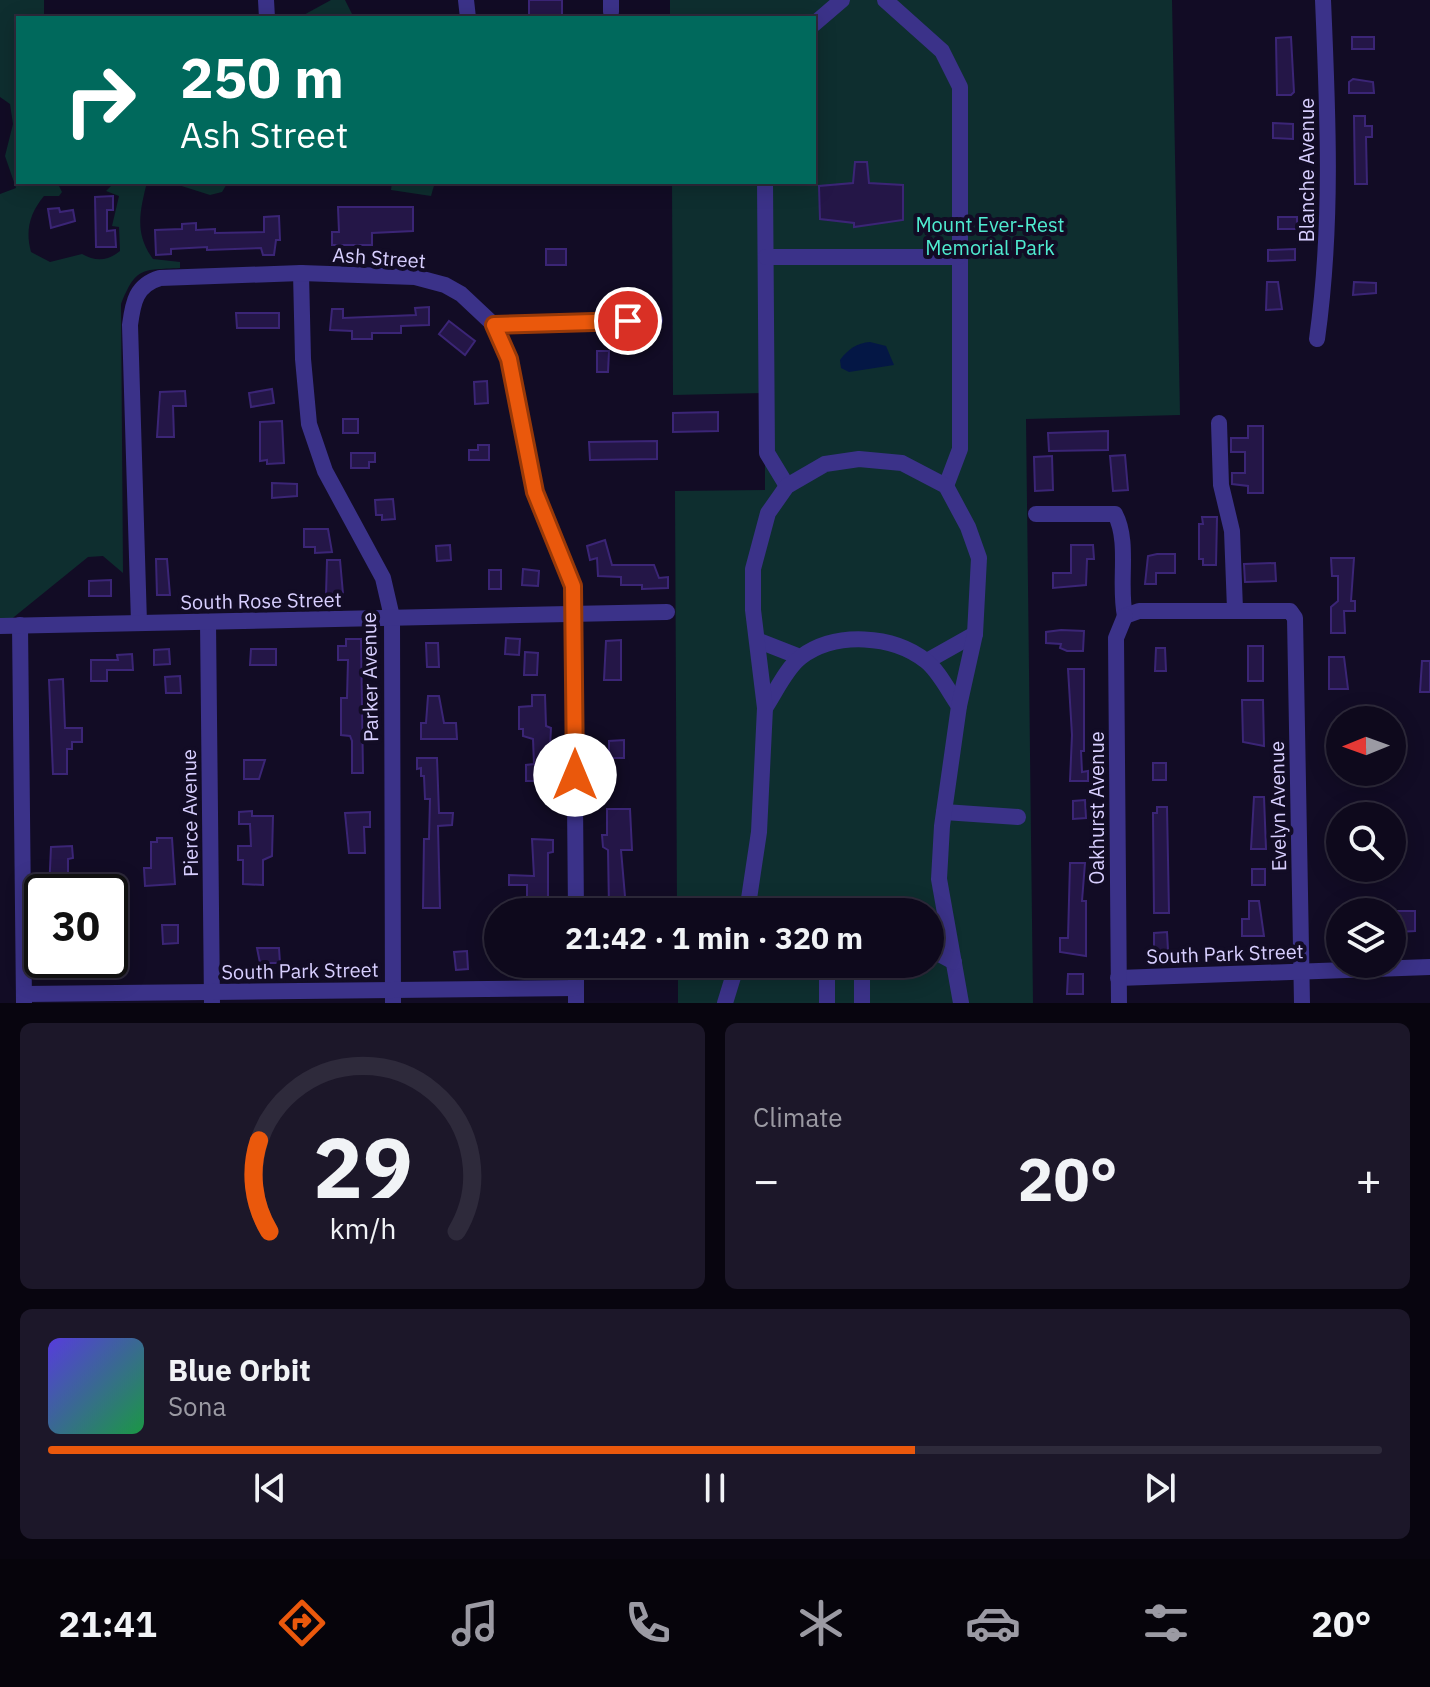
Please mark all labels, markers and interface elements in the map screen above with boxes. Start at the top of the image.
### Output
text: 250 m [180,41,344,113]
icon: right [48,48,152,152]
street label: Blanche Avenue [1293,98,1320,242]
text: Ash Street [180,111,348,158]
park label: Mount Ever-Rest Memorial Park [915,211,1065,261]
street label: Ash Street [331,241,427,274]
pin [594,287,662,355]
icon: arrive [606,299,650,343]
street label: South Rose Street [180,586,342,615]
street label: Parker Avenue [355,612,384,742]
north arrow [1326,706,1406,786]
map controls [1326,706,1406,978]
street label: Oakhurst Avenue [1083,731,1110,885]
position arrow [533,733,617,817]
street label: Evelyn Avenue [1263,741,1292,871]
street label: Pierce Avenue [175,749,204,877]
button: search [1326,802,1406,882]
speed limit sign: 30 [24,874,128,978]
button: layers [1326,898,1406,978]
text: 21:42 · 1 min · 320 m [565,918,863,957]
street label: South Park Street [1146,937,1304,970]
street label: South Park Street [221,956,379,985]
text: Climate [753,1100,843,1134]
text: 29 [313,1113,412,1221]
text: 20° [1017,1139,1118,1218]
text: − [753,1151,779,1208]
text: + [1356,1151,1382,1208]
text: km/h [329,1210,396,1247]
text: Blue Orbit [168,1350,311,1389]
text: Sona [168,1389,226,1423]
icon: previous [248,1466,292,1510]
icon: pause [693,1466,737,1510]
icon: next [1138,1466,1182,1510]
icon: directions [274,1595,330,1651]
icon: music [447,1595,503,1651]
icon: phone [620,1595,676,1651]
icon: climate [793,1595,849,1651]
icon: car [965,1595,1021,1651]
icon: filters [1138,1595,1194,1651]
text: 21:41 [58,1600,157,1647]
text: 20° [1311,1600,1371,1647]

